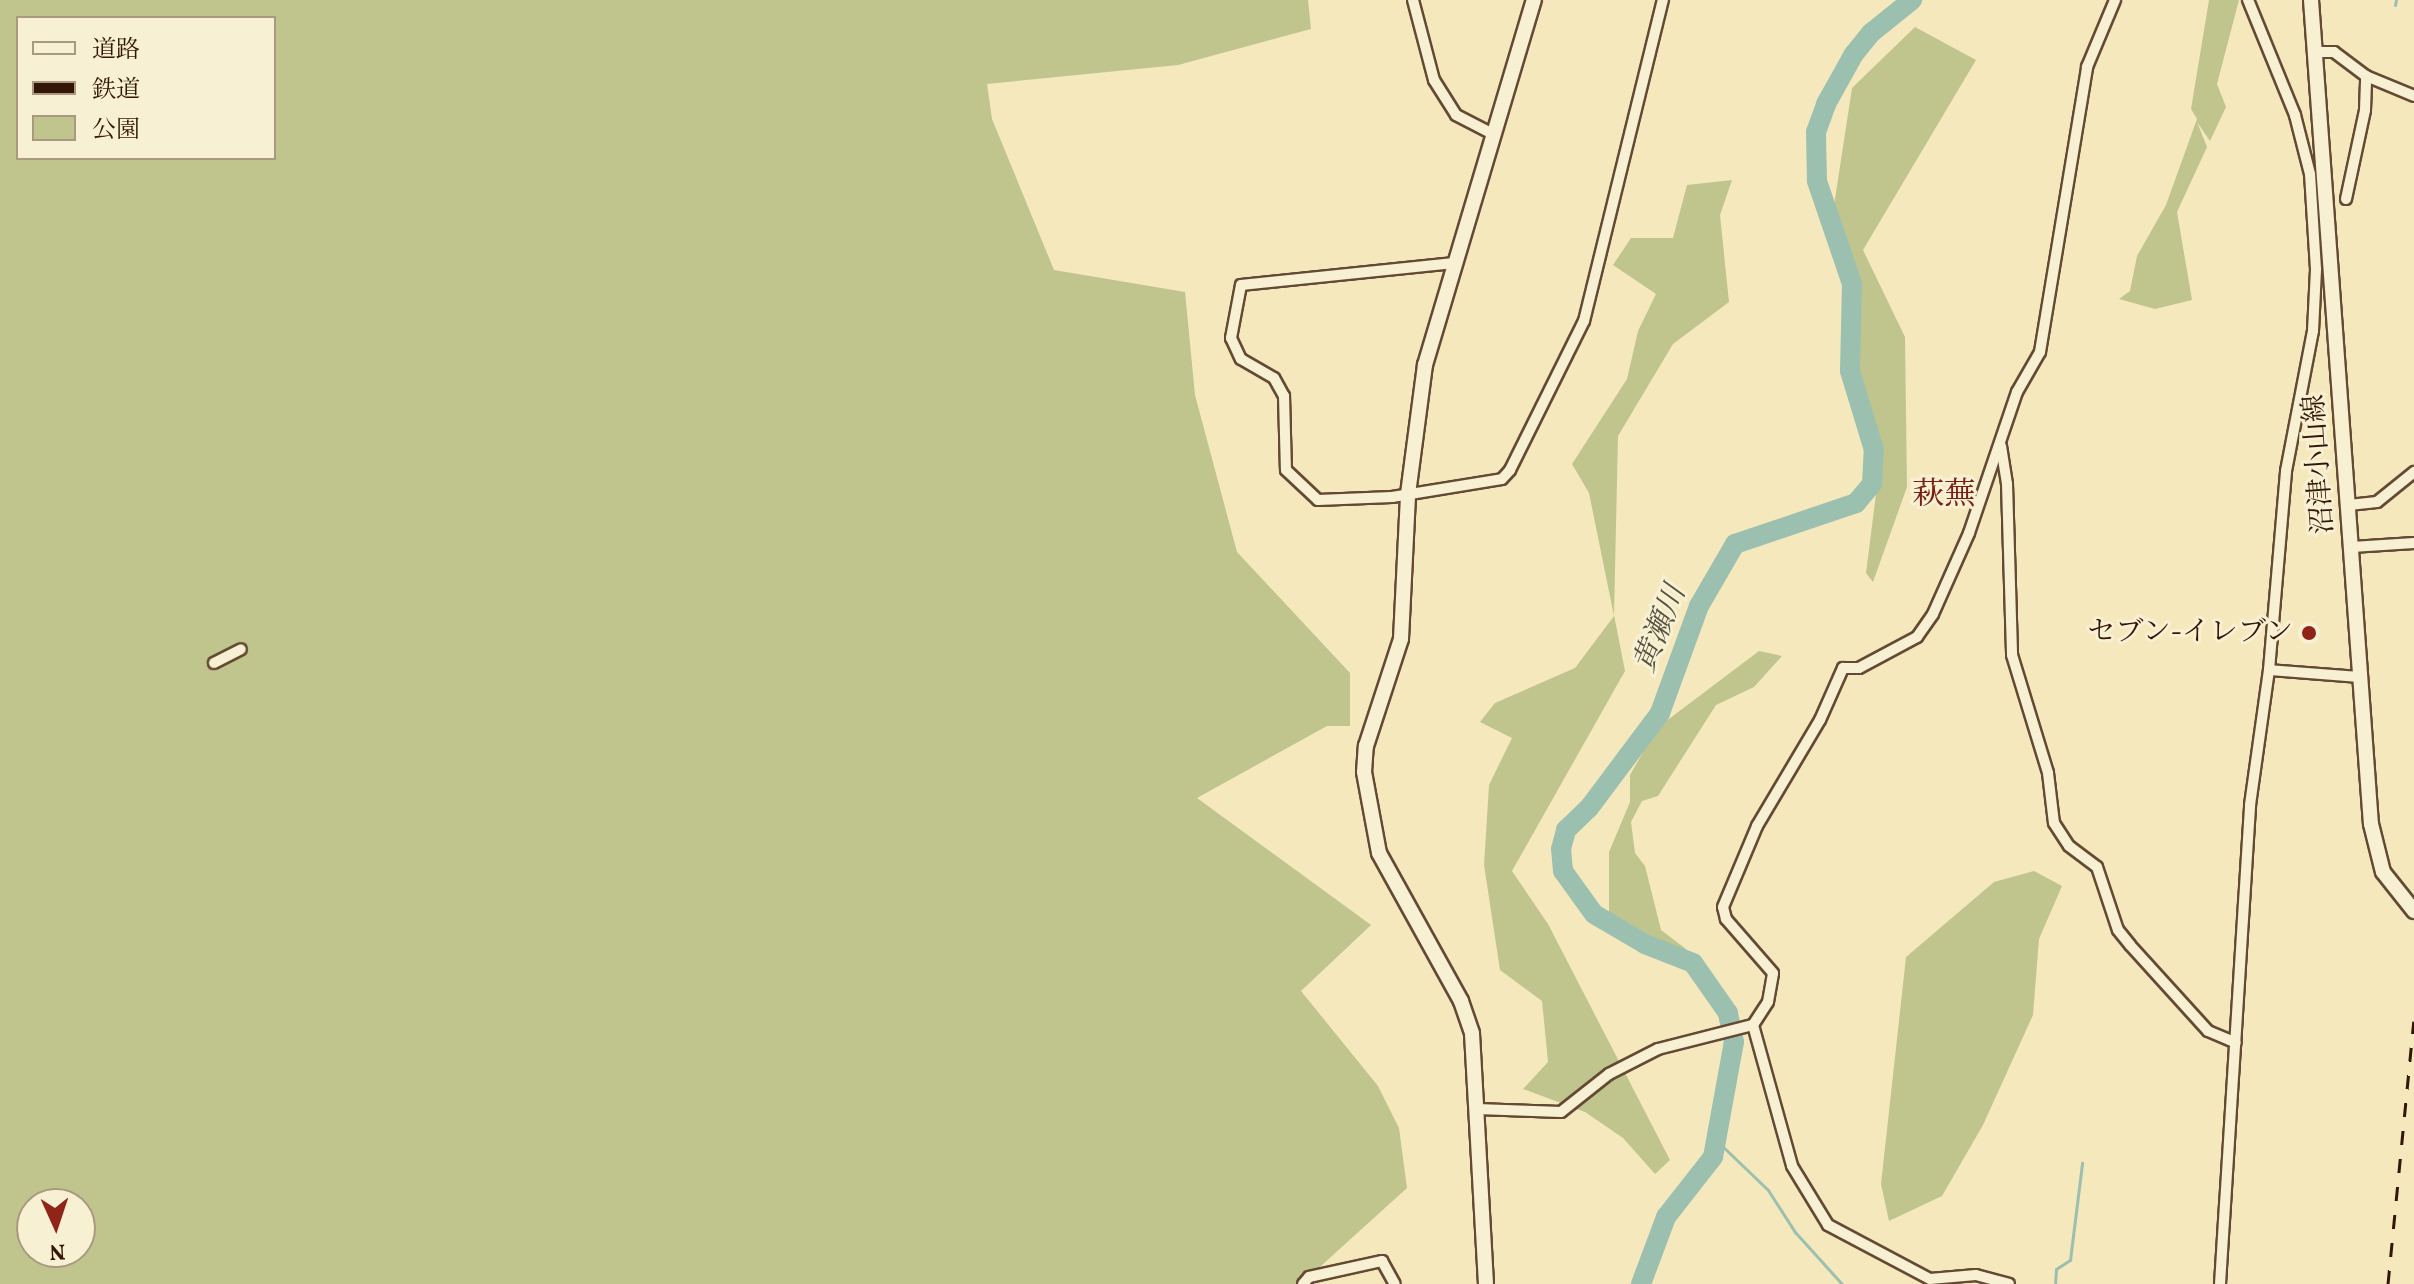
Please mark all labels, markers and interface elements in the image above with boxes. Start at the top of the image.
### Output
legend [16,16,276,160]
text: 道路 [92,34,140,68]
text: 鉄道 [92,74,140,108]
text: 公園 [92,114,140,148]
street label: 沼津小山線 [2298,393,2342,535]
district label: 萩蕪 [1912,477,1976,515]
water label: 黄瀬川 [1627,581,1695,677]
place label: セブン-イレブン [2085,616,2293,650]
marker: セブン-イレブン [2300,624,2318,642]
north arrow [16,1188,96,1268]
text: N [48,1235,66,1266]

